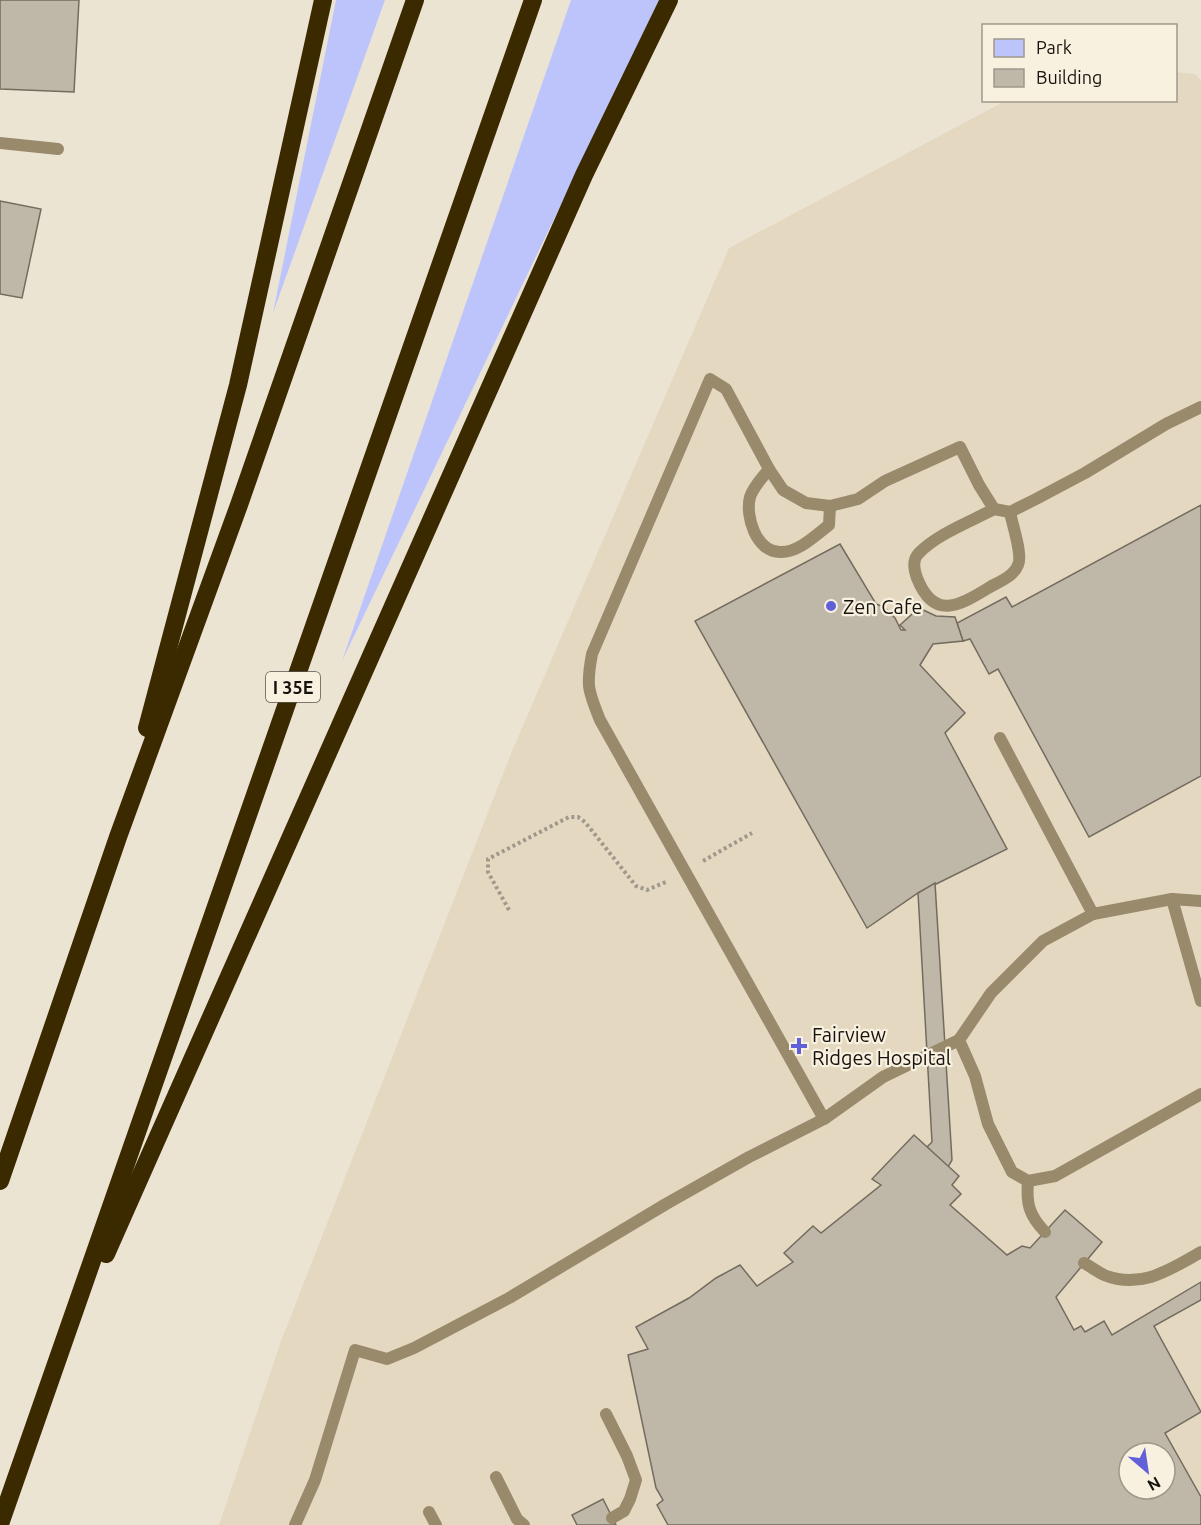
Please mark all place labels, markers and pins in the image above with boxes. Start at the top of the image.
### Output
place label: Zen Cafe [843,595,923,618]
marker: Zen Cafe [824,599,838,613]
place label: Fairview Ridges Hospital [812,1023,951,1069]
marker: Fairview Ridges Hospital [790,1037,808,1055]

